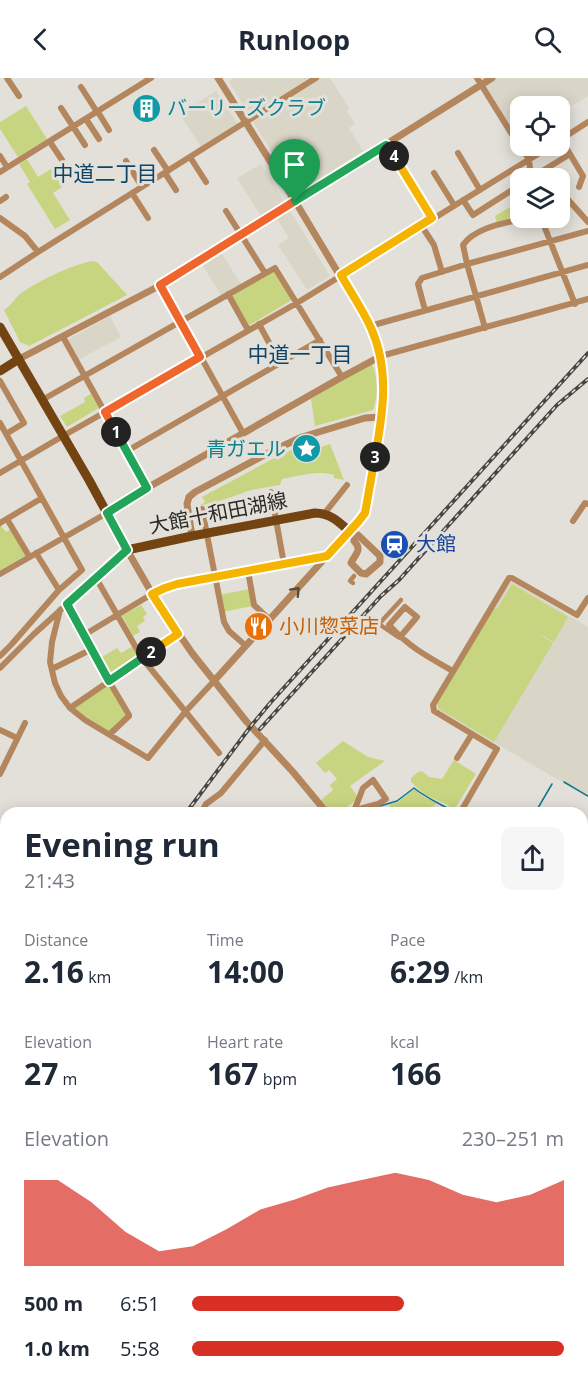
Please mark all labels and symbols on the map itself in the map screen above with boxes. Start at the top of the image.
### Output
building icon: バーリーズクラブ [130,92,162,124]
place label: バーリーズクラブ [167,94,326,121]
pin [269,139,320,201]
pin: 4 [379,141,409,171]
district label: 中道二丁目 [53,159,158,187]
district label: 中道一丁目 [248,340,353,368]
pin: 1 [101,417,131,447]
place icon: 青ガエル [291,433,323,465]
place label: 青ガエル [206,435,286,462]
pin: 3 [360,442,390,472]
street label: 大館十和田湖線 [147,486,289,539]
station icon: 大館 [379,528,411,560]
place label: 大館 [416,530,456,557]
one-way arrow [289,588,300,598]
restaurant icon: 小川惣菜店 [242,610,274,642]
place label: 小川惣菜店 [279,612,379,639]
pin: 2 [136,637,166,667]

